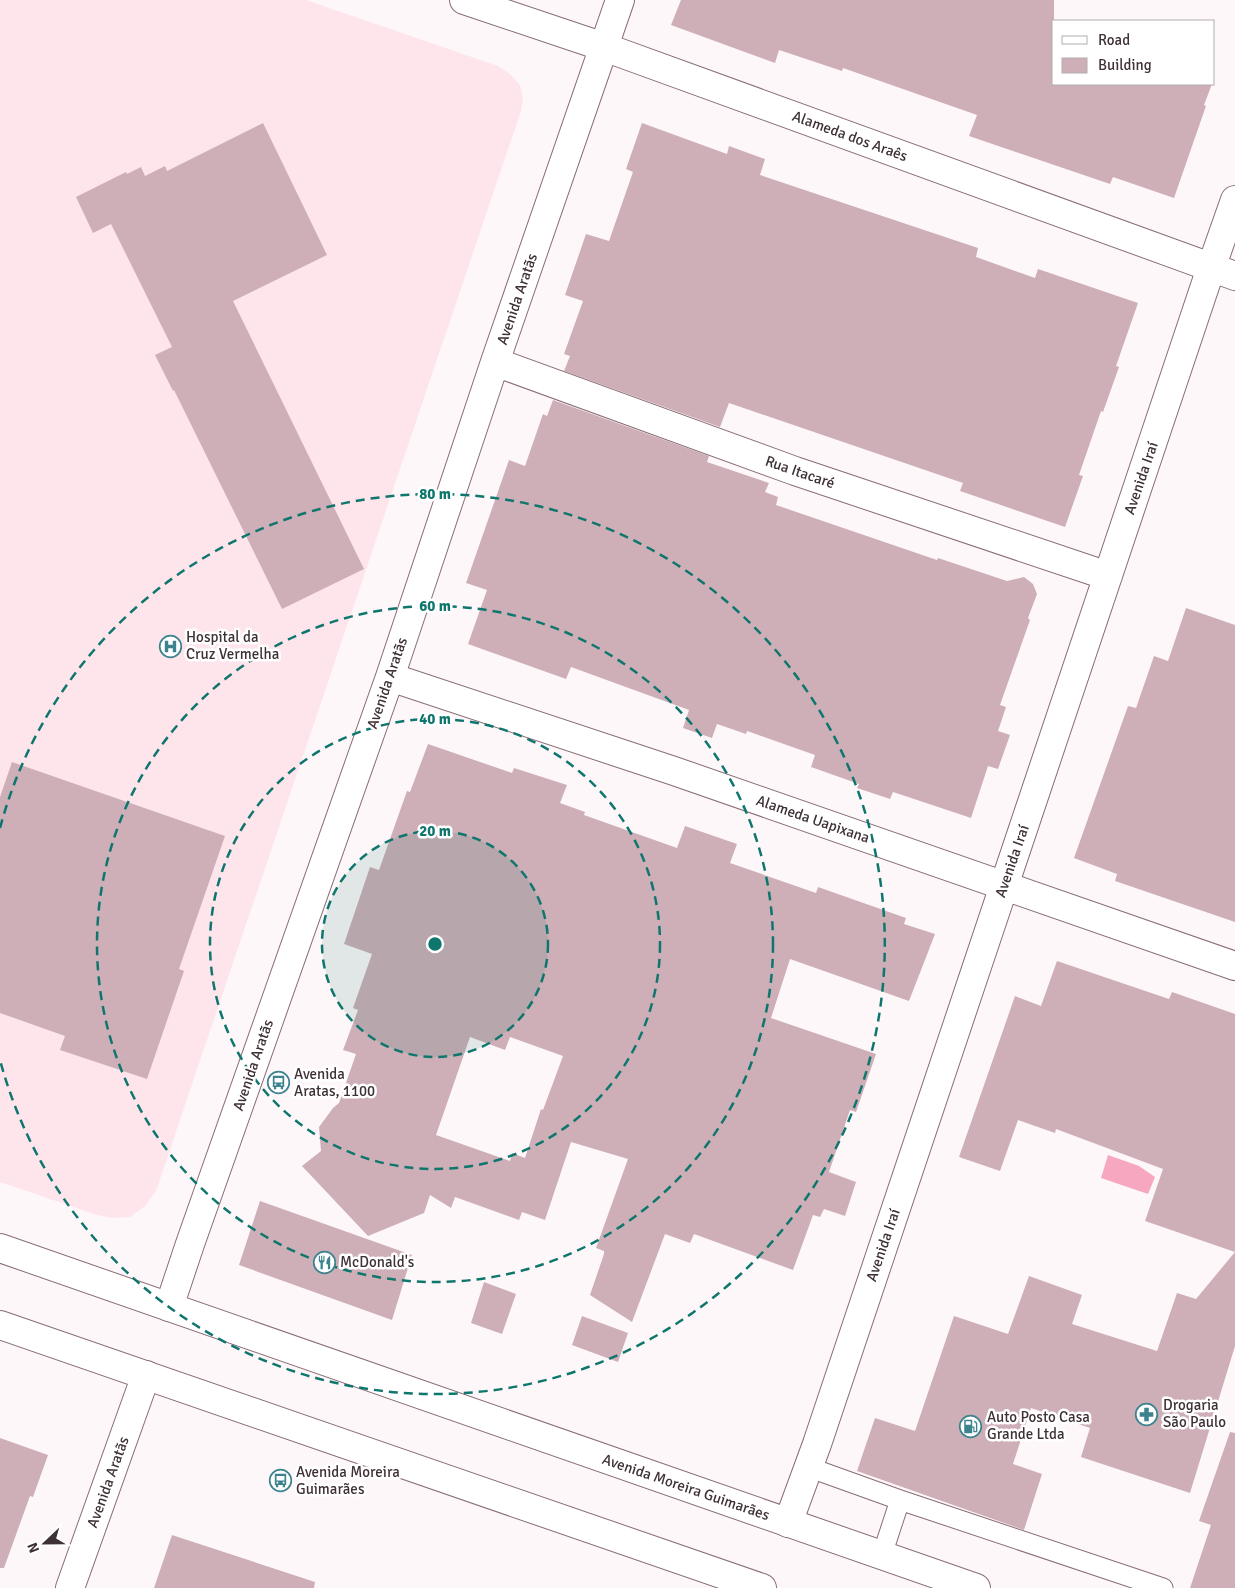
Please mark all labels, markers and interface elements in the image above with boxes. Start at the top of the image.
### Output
legend [1052,20,1215,85]
text: Road [1098,31,1130,49]
text: Building [1098,56,1152,74]
street label: Alameda dos Araês [790,107,910,165]
street label: Avenida Aratãs [493,250,541,347]
street label: Avenida Iraí [1120,439,1162,517]
street label: Rua Itacaré [763,452,837,492]
text: 80 m [419,485,451,503]
text: 60 m [419,597,451,615]
place label: Hospital da Cruz Vermelha [186,628,279,663]
hospital icon: Hospital da Cruz Vermelha [158,634,182,658]
street label: Avenida Aratãs [363,634,411,731]
text: 40 m [419,710,451,728]
street label: Alameda Uapixana [754,791,872,847]
text: 20 m [419,822,451,840]
street label: Avenida Iraí [991,822,1033,900]
centre of rings [426,935,444,953]
street label: Avenida Aratãs [229,1016,277,1113]
place label: Avenida Aratas, 1100 [294,1065,375,1100]
bus stop icon: Avenida Aratas, 1100 [266,1071,290,1095]
street label: Avenida Iraí [862,1206,904,1284]
restaurant icon: McDonald's [312,1250,336,1274]
place label: McDonald's [340,1253,415,1271]
place label: Drogaria São Paulo [1163,1396,1226,1431]
pharmacy icon: Drogaria São Paulo [1135,1402,1159,1426]
place label: Auto Posto Casa Grande Ltda [987,1408,1090,1443]
fuel station icon: Auto Posto Casa Grande Ltda [959,1414,983,1438]
street label: Avenida Aratãs [83,1434,133,1530]
street label: Avenida Moreira Guimarães [600,1450,772,1524]
place label: Avenida Moreira Guimarães [296,1463,400,1498]
bus stop icon: Avenida Moreira Guimarães [268,1469,292,1493]
north arrow [20,1518,70,1568]
text: N [24,1540,43,1555]

